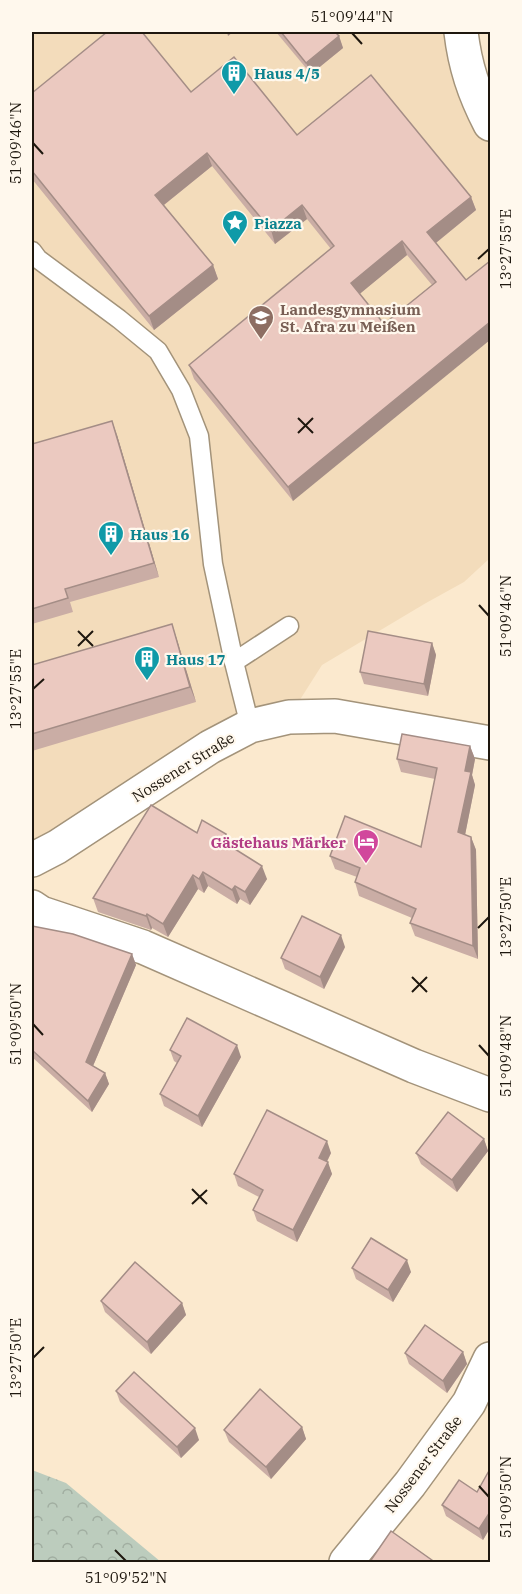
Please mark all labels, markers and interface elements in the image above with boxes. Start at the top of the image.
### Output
text: 51°09'44"N [311,7,393,26]
building icon: Haus 4/5 [219,58,249,96]
place label: Haus 4/5 [254,64,320,83]
text: 51°09'46"N [6,102,25,184]
place icon: Piazza [220,208,250,246]
text: 13°27'55"E [496,209,515,289]
place label: Piazza [254,214,302,233]
place label: Landesgymnasium St. Afra zu Meißen [280,300,421,336]
school or university icon: Landesgymnasium St. Afra zu Meißen [246,303,276,341]
building icon: Haus 16 [96,519,126,557]
place label: Haus 16 [130,525,190,544]
text: 51°09'46"N [496,575,515,657]
building icon: Haus 17 [132,644,162,682]
text: 13°27'55"E [6,649,25,729]
place label: Haus 17 [166,650,226,669]
street label: Nossener Straße [128,728,238,806]
hotel icon: Gästehaus Märker [351,827,381,865]
place label: Gästehaus Märker [211,833,347,852]
text: 13°27'50"E [496,877,515,957]
text: 51°09'50"N [6,983,25,1065]
text: 51°09'48"N [496,1015,515,1097]
text: 13°27'50"E [6,1318,25,1398]
street label: Nossener Straße [380,1412,466,1516]
text: 51°09'50"N [496,1456,515,1538]
text: 51°09'52"N [85,1568,167,1587]

